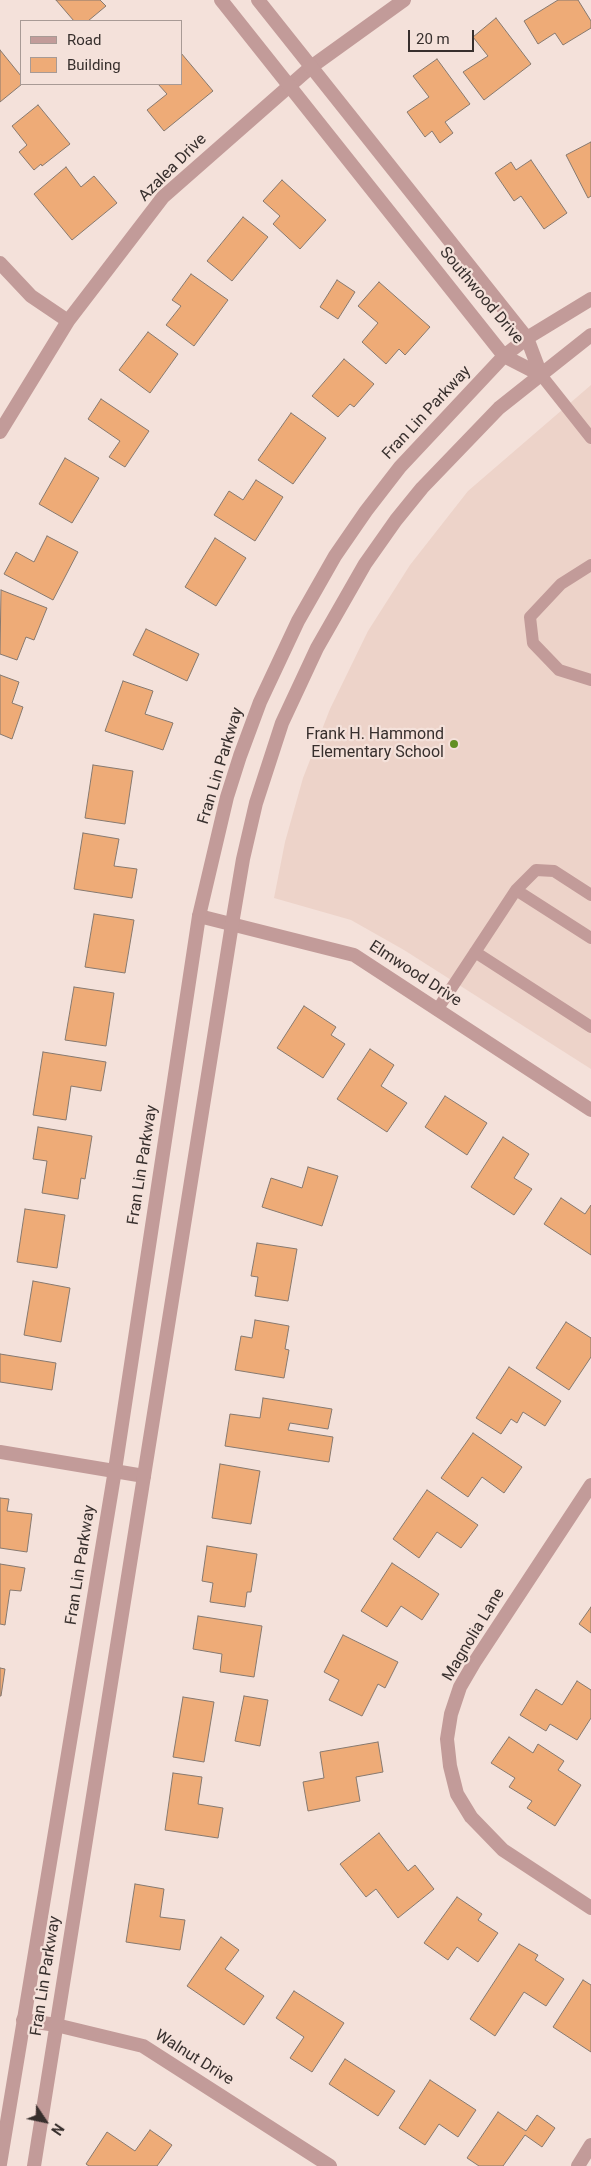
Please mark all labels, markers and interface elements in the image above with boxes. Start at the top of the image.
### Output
legend [20,20,182,85]
scale bar [411,20,477,52]
text: 20 m [416,30,450,48]
text: Road [67,31,101,49]
text: Building [67,56,121,74]
street label: Azalea Drive [135,130,211,206]
street label: Southwood Drive [435,244,527,348]
street label: Fran Lin Parkway [379,362,475,464]
street label: Fran Lin Parkway [194,705,248,827]
place label: Frank H. Hammond Elementary School [306,725,444,763]
marker: Frank H. Hammond Elementary School [448,738,460,750]
street label: Elmwood Drive [365,937,465,1011]
street label: Fran Lin Parkway [124,1104,162,1226]
street label: Fran Lin Parkway [62,1504,100,1626]
street label: Magnolia Lane [439,1585,509,1685]
street label: Fran Lin Parkway [27,1915,65,2037]
street label: Walnut Drive [151,2026,237,2090]
north arrow [20,2096,70,2146]
text: N [48,2121,67,2138]

